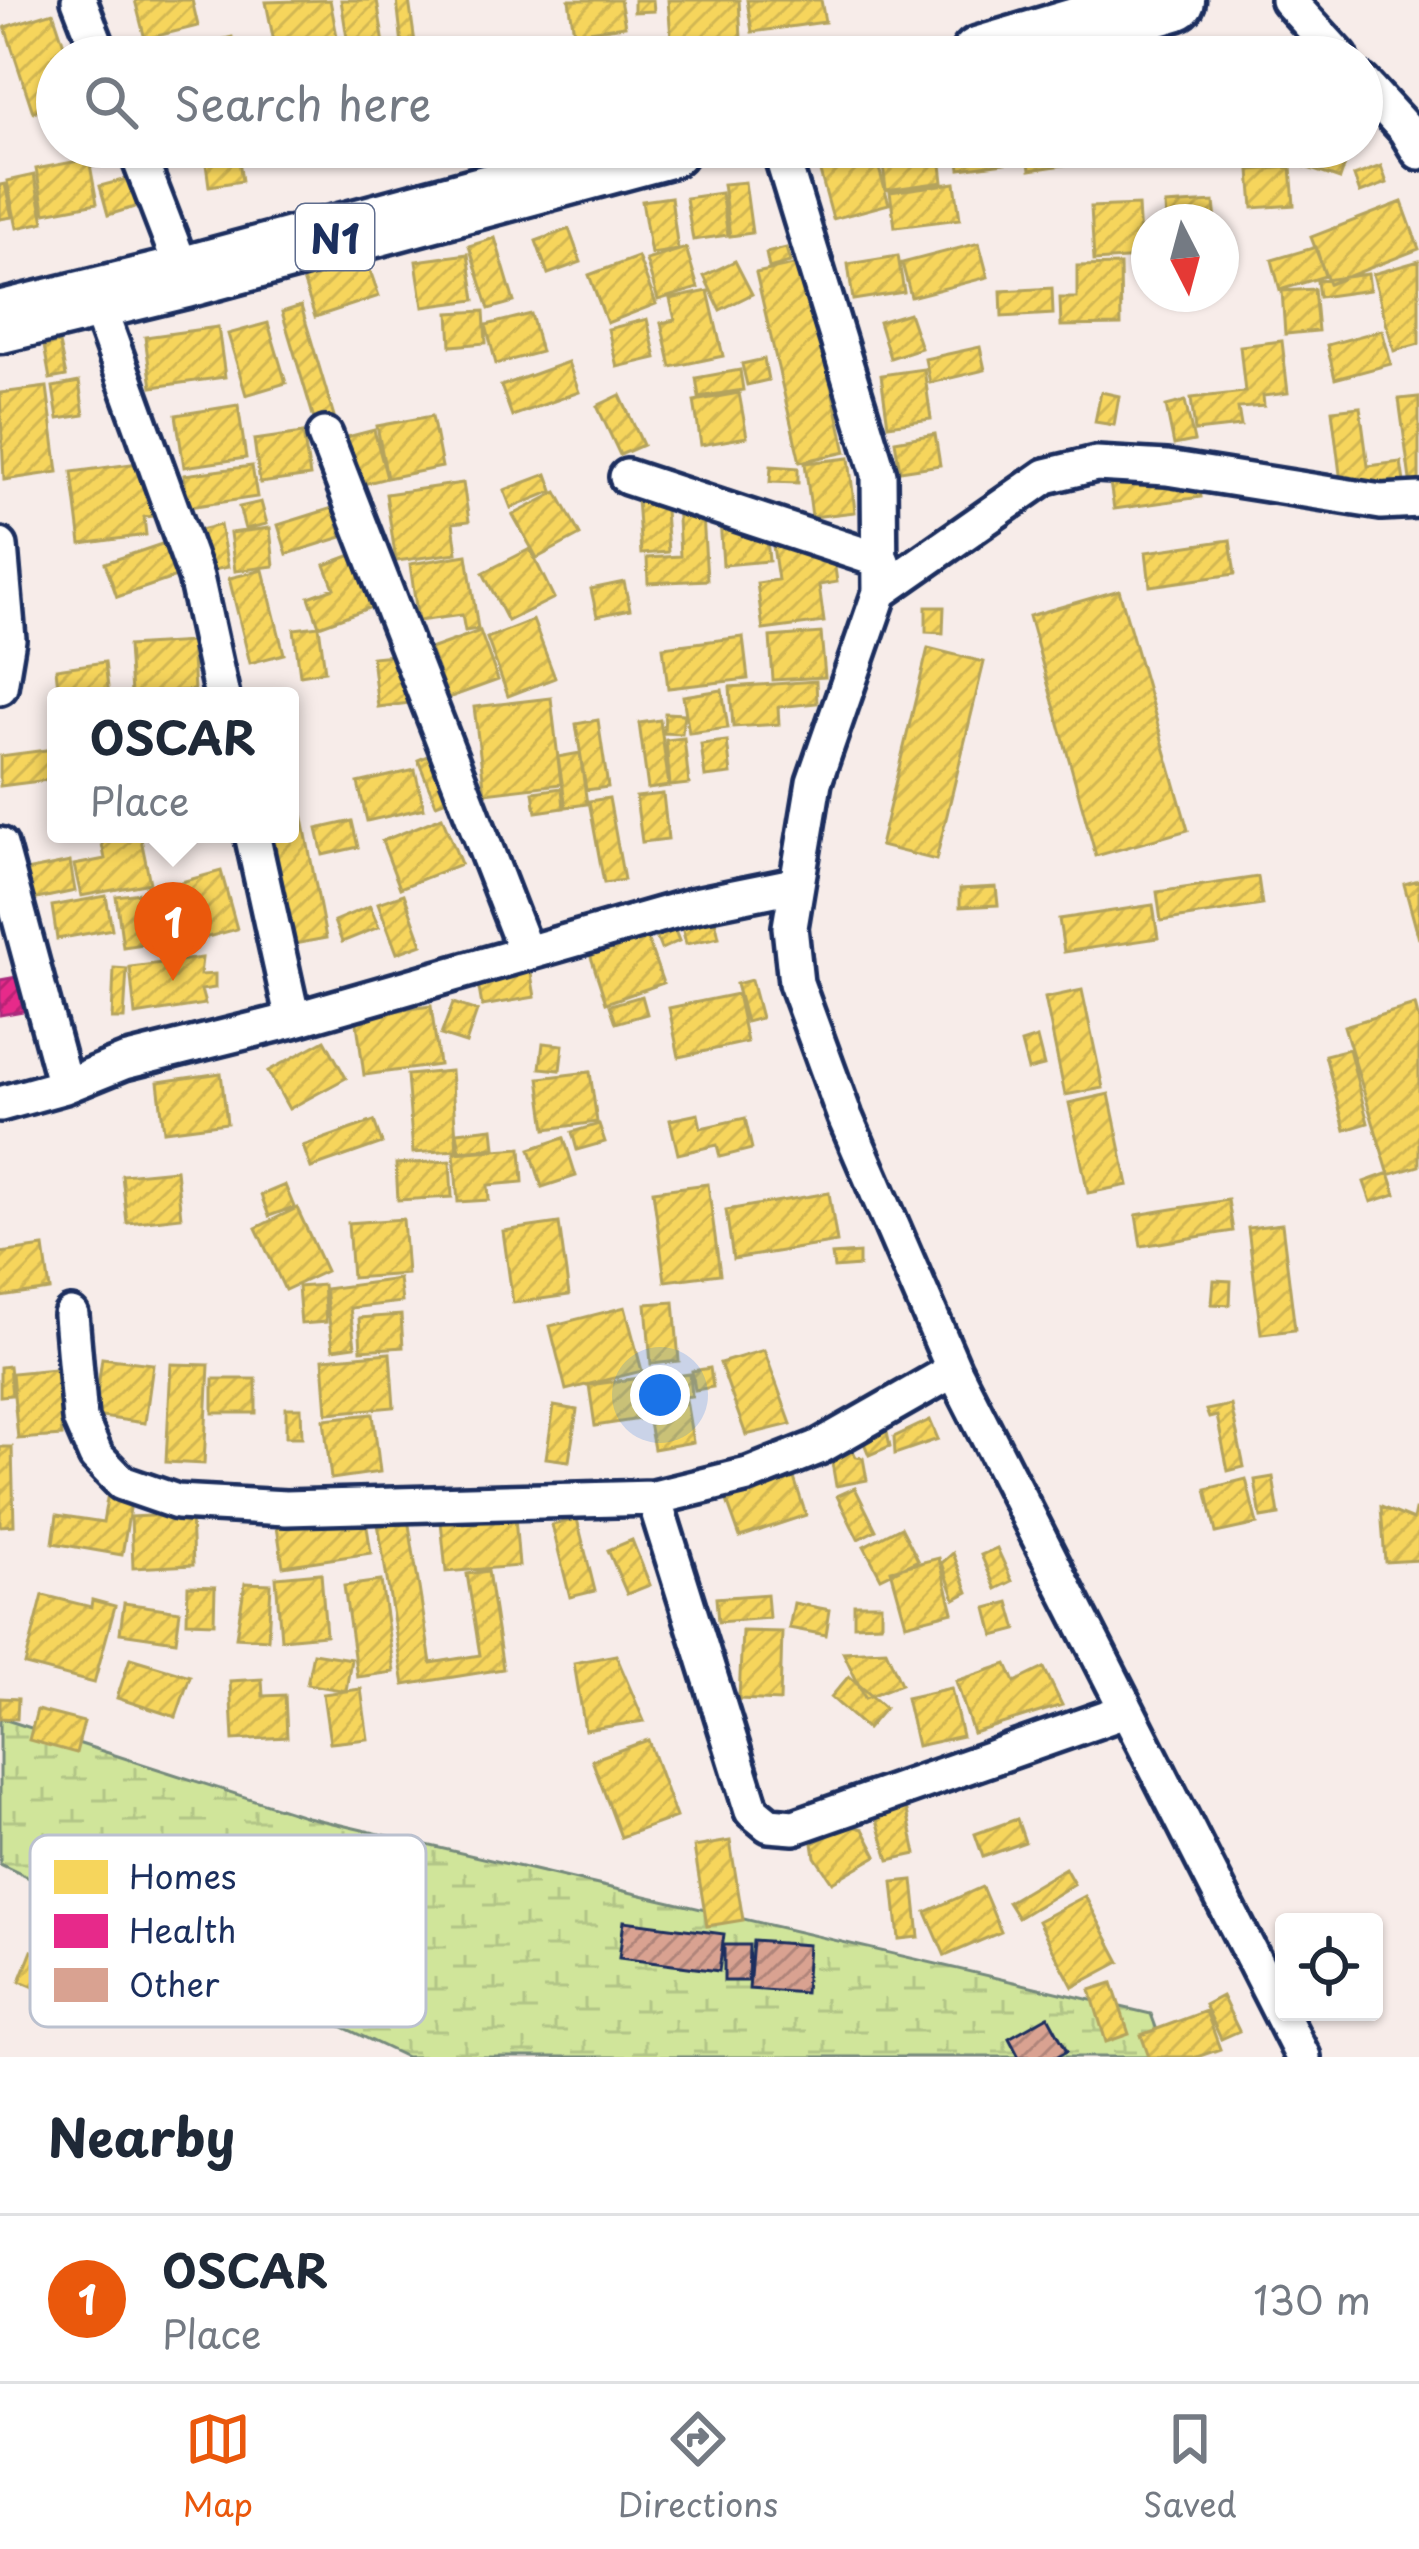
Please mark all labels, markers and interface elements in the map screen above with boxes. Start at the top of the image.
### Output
search box [36,36,1383,168]
text: Search here [174,68,431,136]
icon: search [78,69,144,135]
road number: N1 [296,204,374,270]
north arrow [1131,204,1239,312]
popup [47,687,299,843]
text: OSCAR [90,702,256,770]
text: Place [90,770,189,829]
pin: 1 [134,882,212,981]
your location [630,1365,690,1425]
legend [30,1835,426,2027]
text: Homes [129,1850,236,1900]
text: Health [129,1904,237,1954]
map controls [1275,1913,1383,2021]
button: locate [1275,1913,1383,2021]
text: Other [129,1958,220,2008]
text: Nearby [48,2097,235,2174]
text: OSCAR [162,2235,328,2303]
text: 1 [78,2269,96,2328]
text: 130 m [1253,2269,1371,2328]
text: Place [162,2303,262,2362]
tab: Map [182,2406,253,2528]
tab: Directions [618,2406,778,2528]
tab: Saved [1143,2406,1237,2528]

